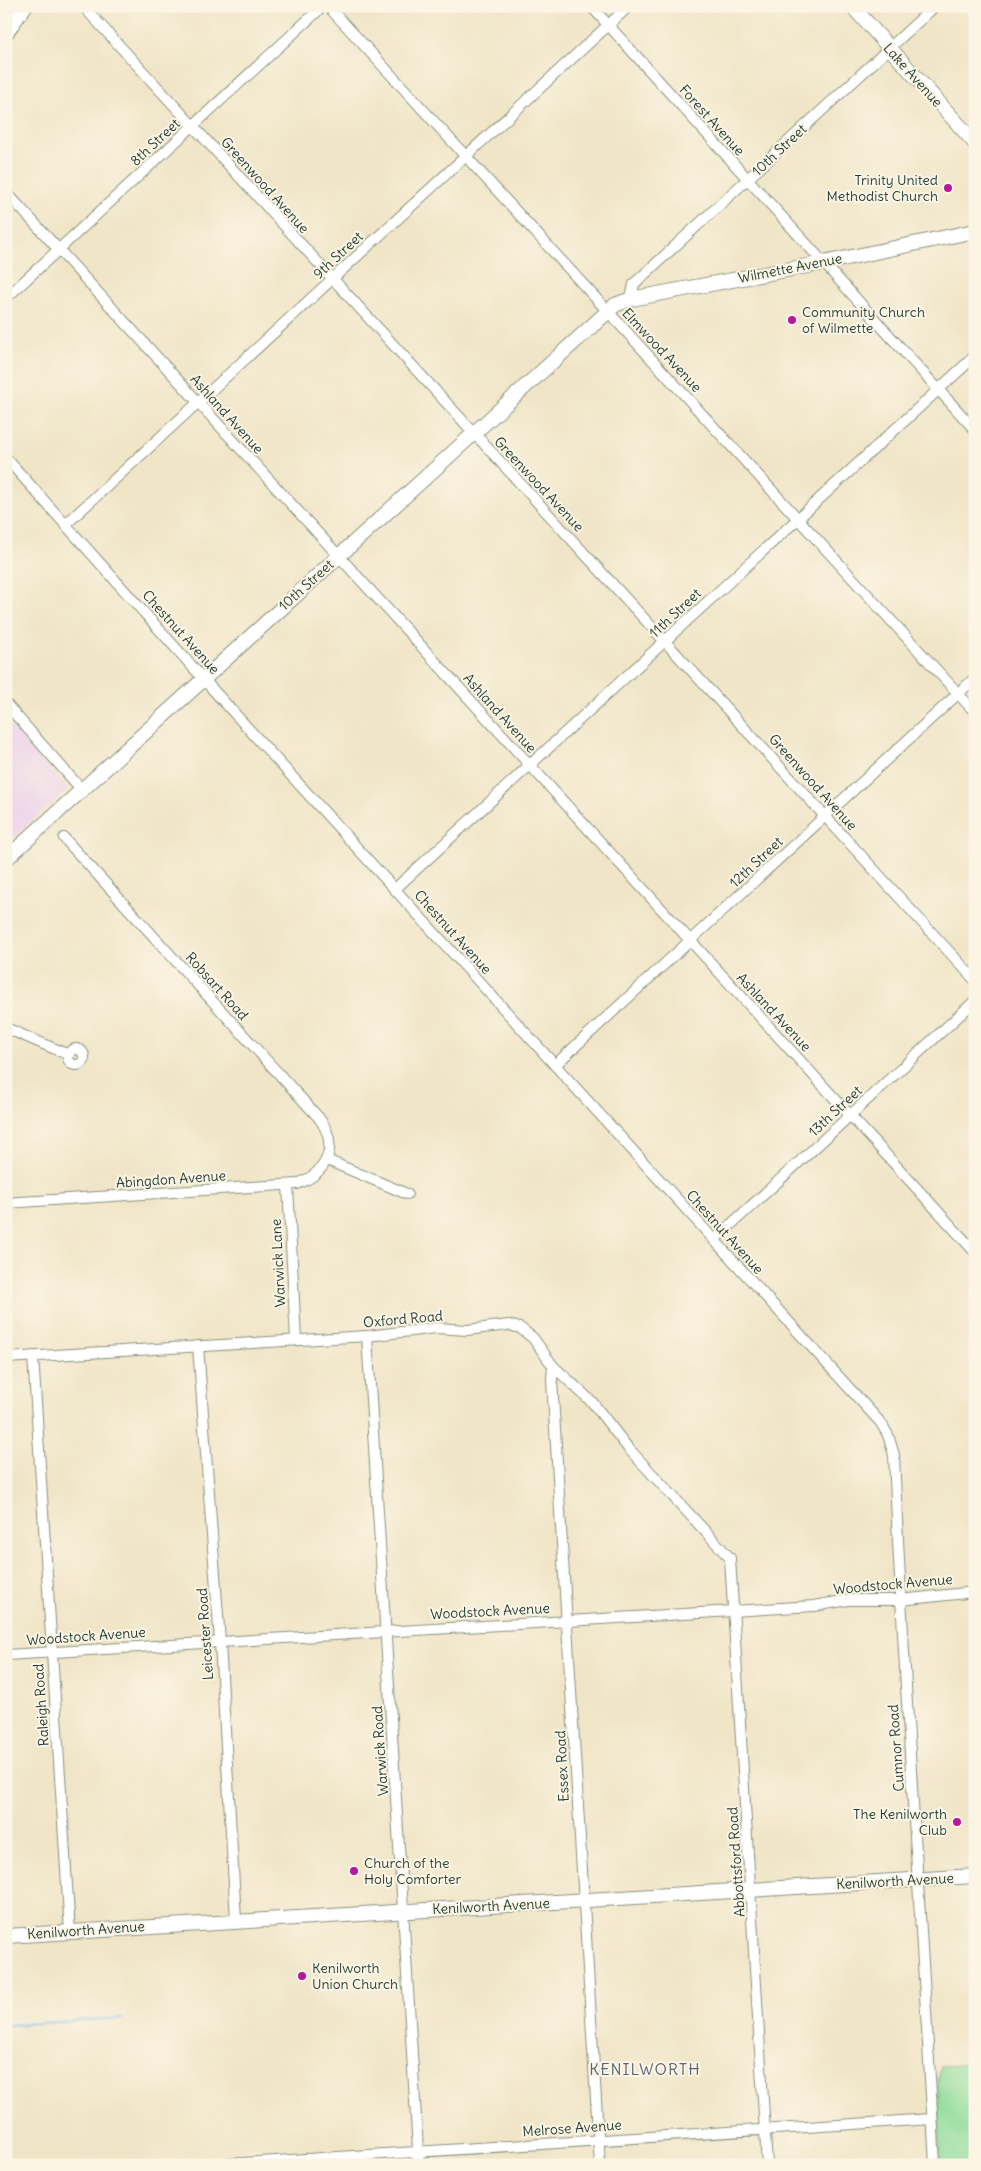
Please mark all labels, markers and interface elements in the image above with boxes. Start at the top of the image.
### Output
street label: Lake Avenue [879,39,947,111]
street label: Forest Avenue [675,81,749,159]
street label: 8th Street [126,114,184,170]
street label: 10th Street [748,120,810,180]
street label: Greenwood Avenue [217,133,313,237]
place label: Trinity United Methodist Church [827,171,938,205]
marker: Trinity United Methodist Church [942,182,954,194]
street label: 9th Street [309,227,367,283]
street label: Wilmette Avenue [736,249,844,287]
place label: Community Church of Wilmette [802,303,925,337]
street label: Elmwood Avenue [618,304,706,396]
marker: Community Church of Wilmette [786,314,798,326]
street label: Ashland Avenue [186,370,268,458]
street label: Greenwood Avenue [490,433,588,535]
street label: 10th Street [275,555,338,615]
street label: 11th Street [645,584,705,642]
street label: Chestnut Avenue [138,586,224,678]
street label: Ashland Avenue [459,669,541,757]
street label: Greenwood Avenue [765,730,861,834]
street label: 12th Street [725,832,787,891]
street label: Chestnut Avenue [410,886,496,978]
street label: Robsart Road [182,948,252,1024]
street label: Ashland Avenue [733,969,815,1055]
street label: 13th Street [804,1081,866,1140]
street label: Abingdon Avenue [115,1166,227,1192]
street label: Chestnut Avenue [682,1186,768,1278]
street label: Warwick Lane [267,1218,289,1308]
street label: Oxford Road [362,1307,444,1331]
street label: Woodstock Avenue [833,1570,953,1598]
street label: Leicester Road [193,1587,217,1681]
street label: Woodstock Avenue [430,1599,550,1623]
street label: Woodstock Avenue [26,1623,146,1649]
street label: Raleigh Road [29,1663,53,1747]
street label: Cumnor Road [884,1704,908,1792]
street label: Warwick Road [368,1705,392,1797]
street label: Essex Road [551,1730,573,1802]
place label: The Kenilworth Club [853,1805,947,1839]
street label: Abbottsford Road [723,1806,749,1918]
marker: The Kenilworth Club [951,1816,963,1828]
place label: Church of the Holy Comforter [364,1854,462,1888]
marker: Church of the Holy Comforter [348,1865,360,1877]
street label: Kenilworth Avenue [836,1869,954,1893]
street label: Kenilworth Avenue [432,1894,550,1918]
street label: Kenilworth Avenue [27,1917,145,1943]
place label: Kenilworth Union Church [312,1959,398,1993]
marker: Kenilworth Union Church [296,1970,308,1982]
district label: KENILWORTH [589,2059,701,2079]
street label: Melrose Avenue [522,2116,622,2140]

